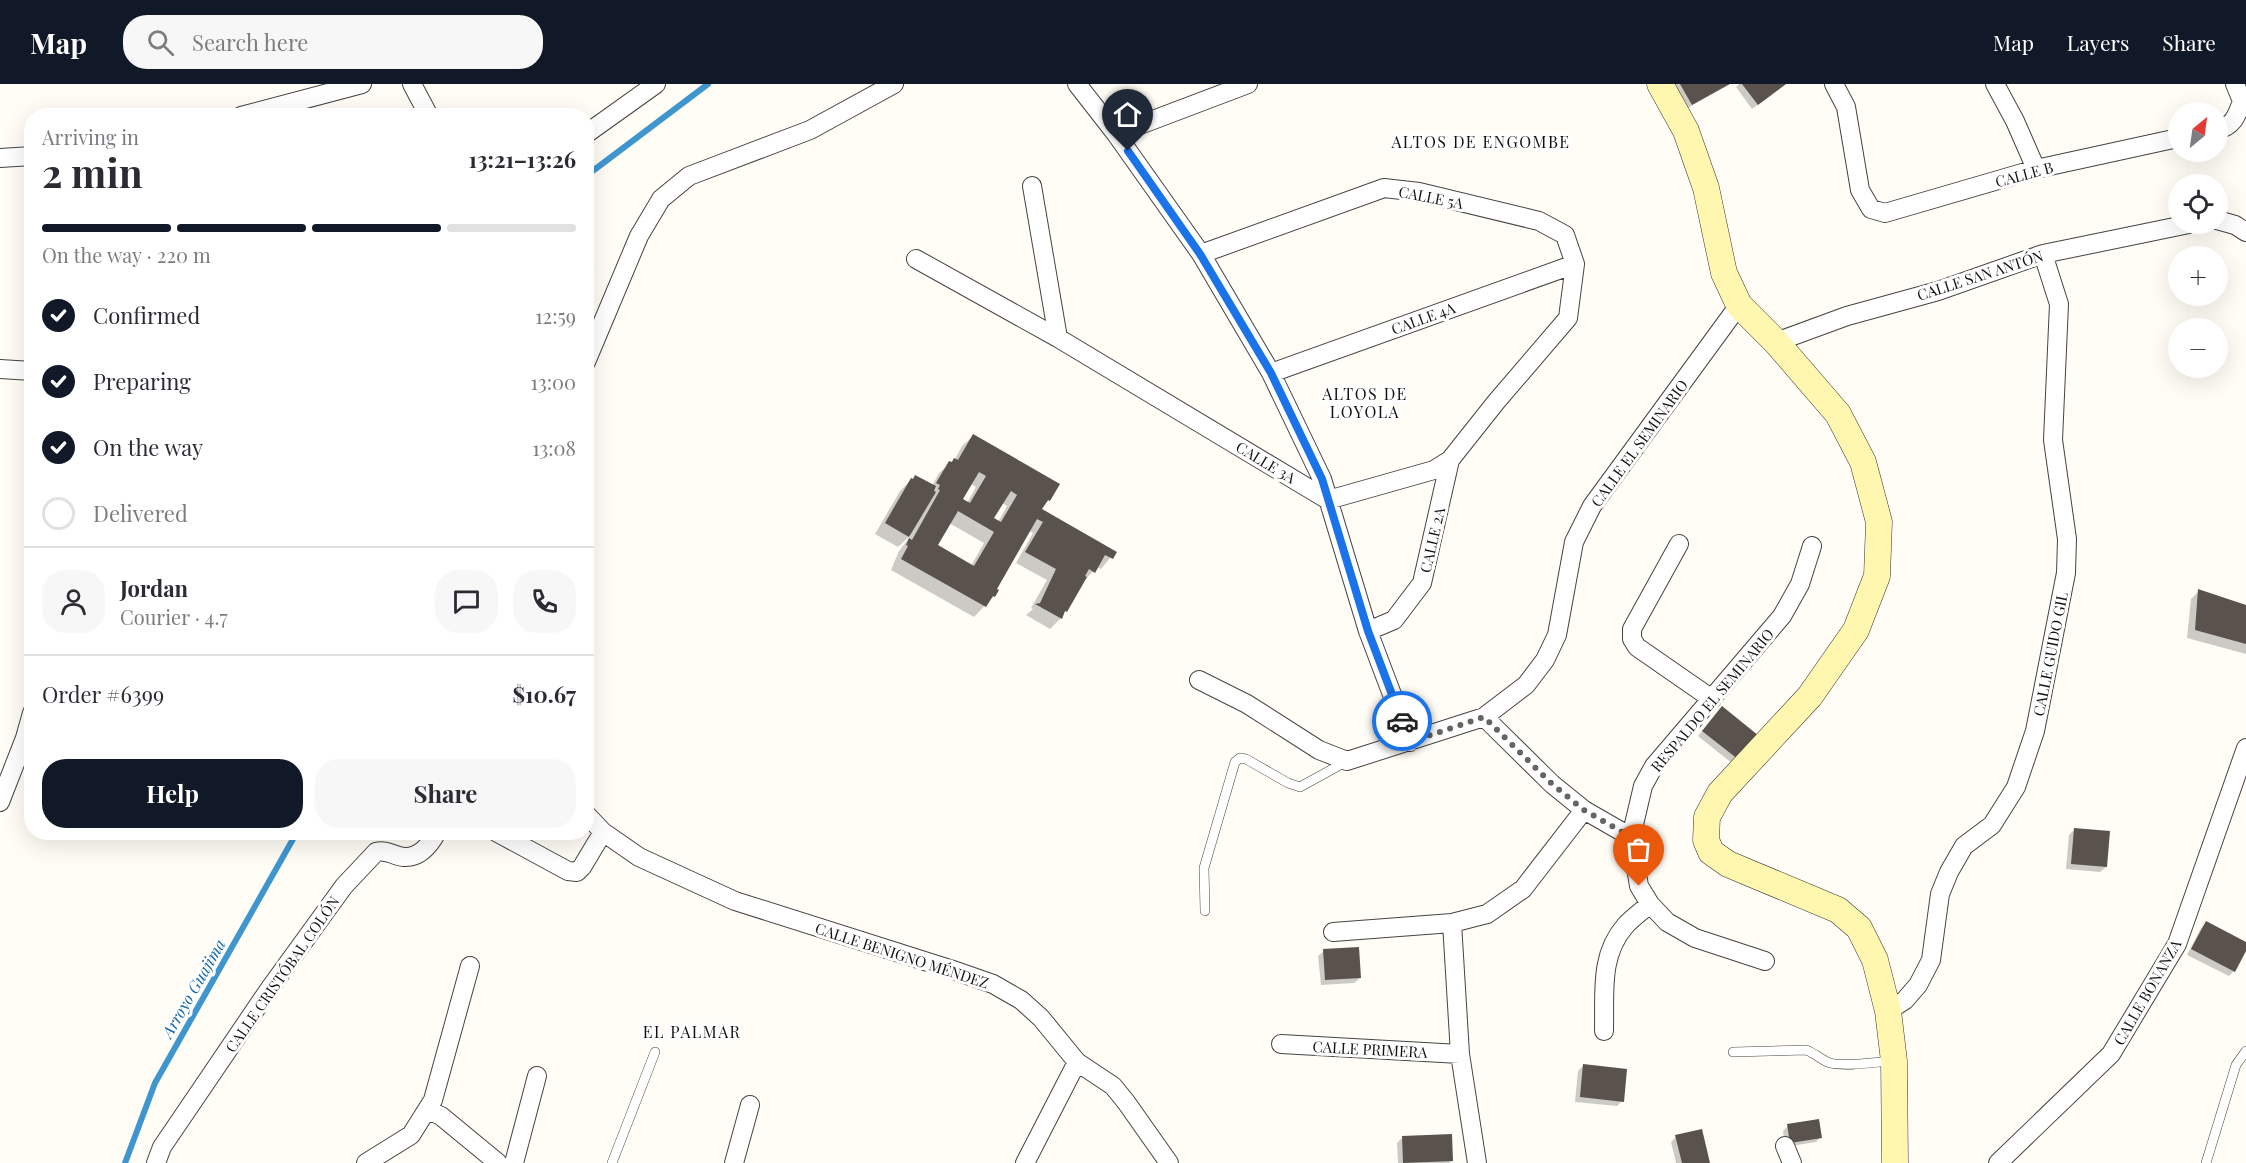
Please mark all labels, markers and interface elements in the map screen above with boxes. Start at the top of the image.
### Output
search box [123,15,543,69]
text: Map [30,24,87,61]
icon: search [144,26,177,59]
text: Search here [192,27,308,57]
text: Map [1993,28,2034,56]
text: Layers [2067,28,2129,56]
text: Share [2162,28,2216,56]
pin [1102,89,1153,151]
icon: home [1111,98,1144,131]
north arrow [2168,102,2228,162]
map controls [2168,102,2228,378]
text: Arriving in [42,123,139,150]
district label: ALTOS DE ENGOMBE [1390,131,1571,152]
text: 13:21–13:26 [468,144,576,174]
text: 2 min [42,146,143,198]
street label: CALLE B [1993,157,2055,191]
button: locate [2168,174,2228,234]
street label: CALLE 5A [1397,181,1466,213]
text: On the way · 220 m [42,241,211,268]
street label: CALLE SAN ANTÓN [1914,245,2046,305]
button: + [2168,246,2228,306]
street label: CALLE 4A [1388,297,1458,339]
icon: check [42,299,75,332]
text: Confirmed [93,300,200,330]
text: 12:59 [535,302,576,329]
button: − [2168,318,2228,378]
icon: check [42,365,75,398]
text: Preparing [93,366,191,396]
text: 13:00 [531,368,576,395]
street label: CALLE EL SEMINARIO [1586,375,1692,511]
district label: ALTOS DE LOYOLA [1321,383,1408,422]
icon: check [42,431,75,464]
text: On the way [93,432,203,462]
text: 13:08 [532,434,576,461]
street label: CALLE 3A [1232,436,1300,488]
text: Delivered [93,498,188,528]
street label: CALLE 2A [1415,505,1449,575]
button: person [42,570,105,633]
button: chat [435,570,498,633]
button: phone [513,570,576,633]
text: Jordan [120,573,188,603]
street label: CALLE GUIDO GIL [2028,590,2072,718]
text: Courier · 4.7 [120,603,228,630]
street label: RESPALDO EL SEMINARIO [1646,624,1778,776]
text: Order #6399 [42,679,164,709]
text: $10.67 [512,679,576,709]
courier [1372,691,1432,751]
icon: car [1386,705,1419,738]
button: Help [42,759,303,828]
button: Share [315,759,576,828]
pin [1613,824,1664,886]
icon: bag [1622,833,1655,866]
street label: CALLE CRISTÓBAL COLÓN [220,892,344,1056]
street label: CALLE BENIGNO MÉNDEZ [813,917,991,993]
water label: Arroyo Guajima [155,935,230,1043]
street label: CALLE BONANZA [2109,935,2186,1048]
district label: EL PALMAR [643,1021,741,1042]
street label: CALLE PRIMERA [1312,1036,1428,1062]

